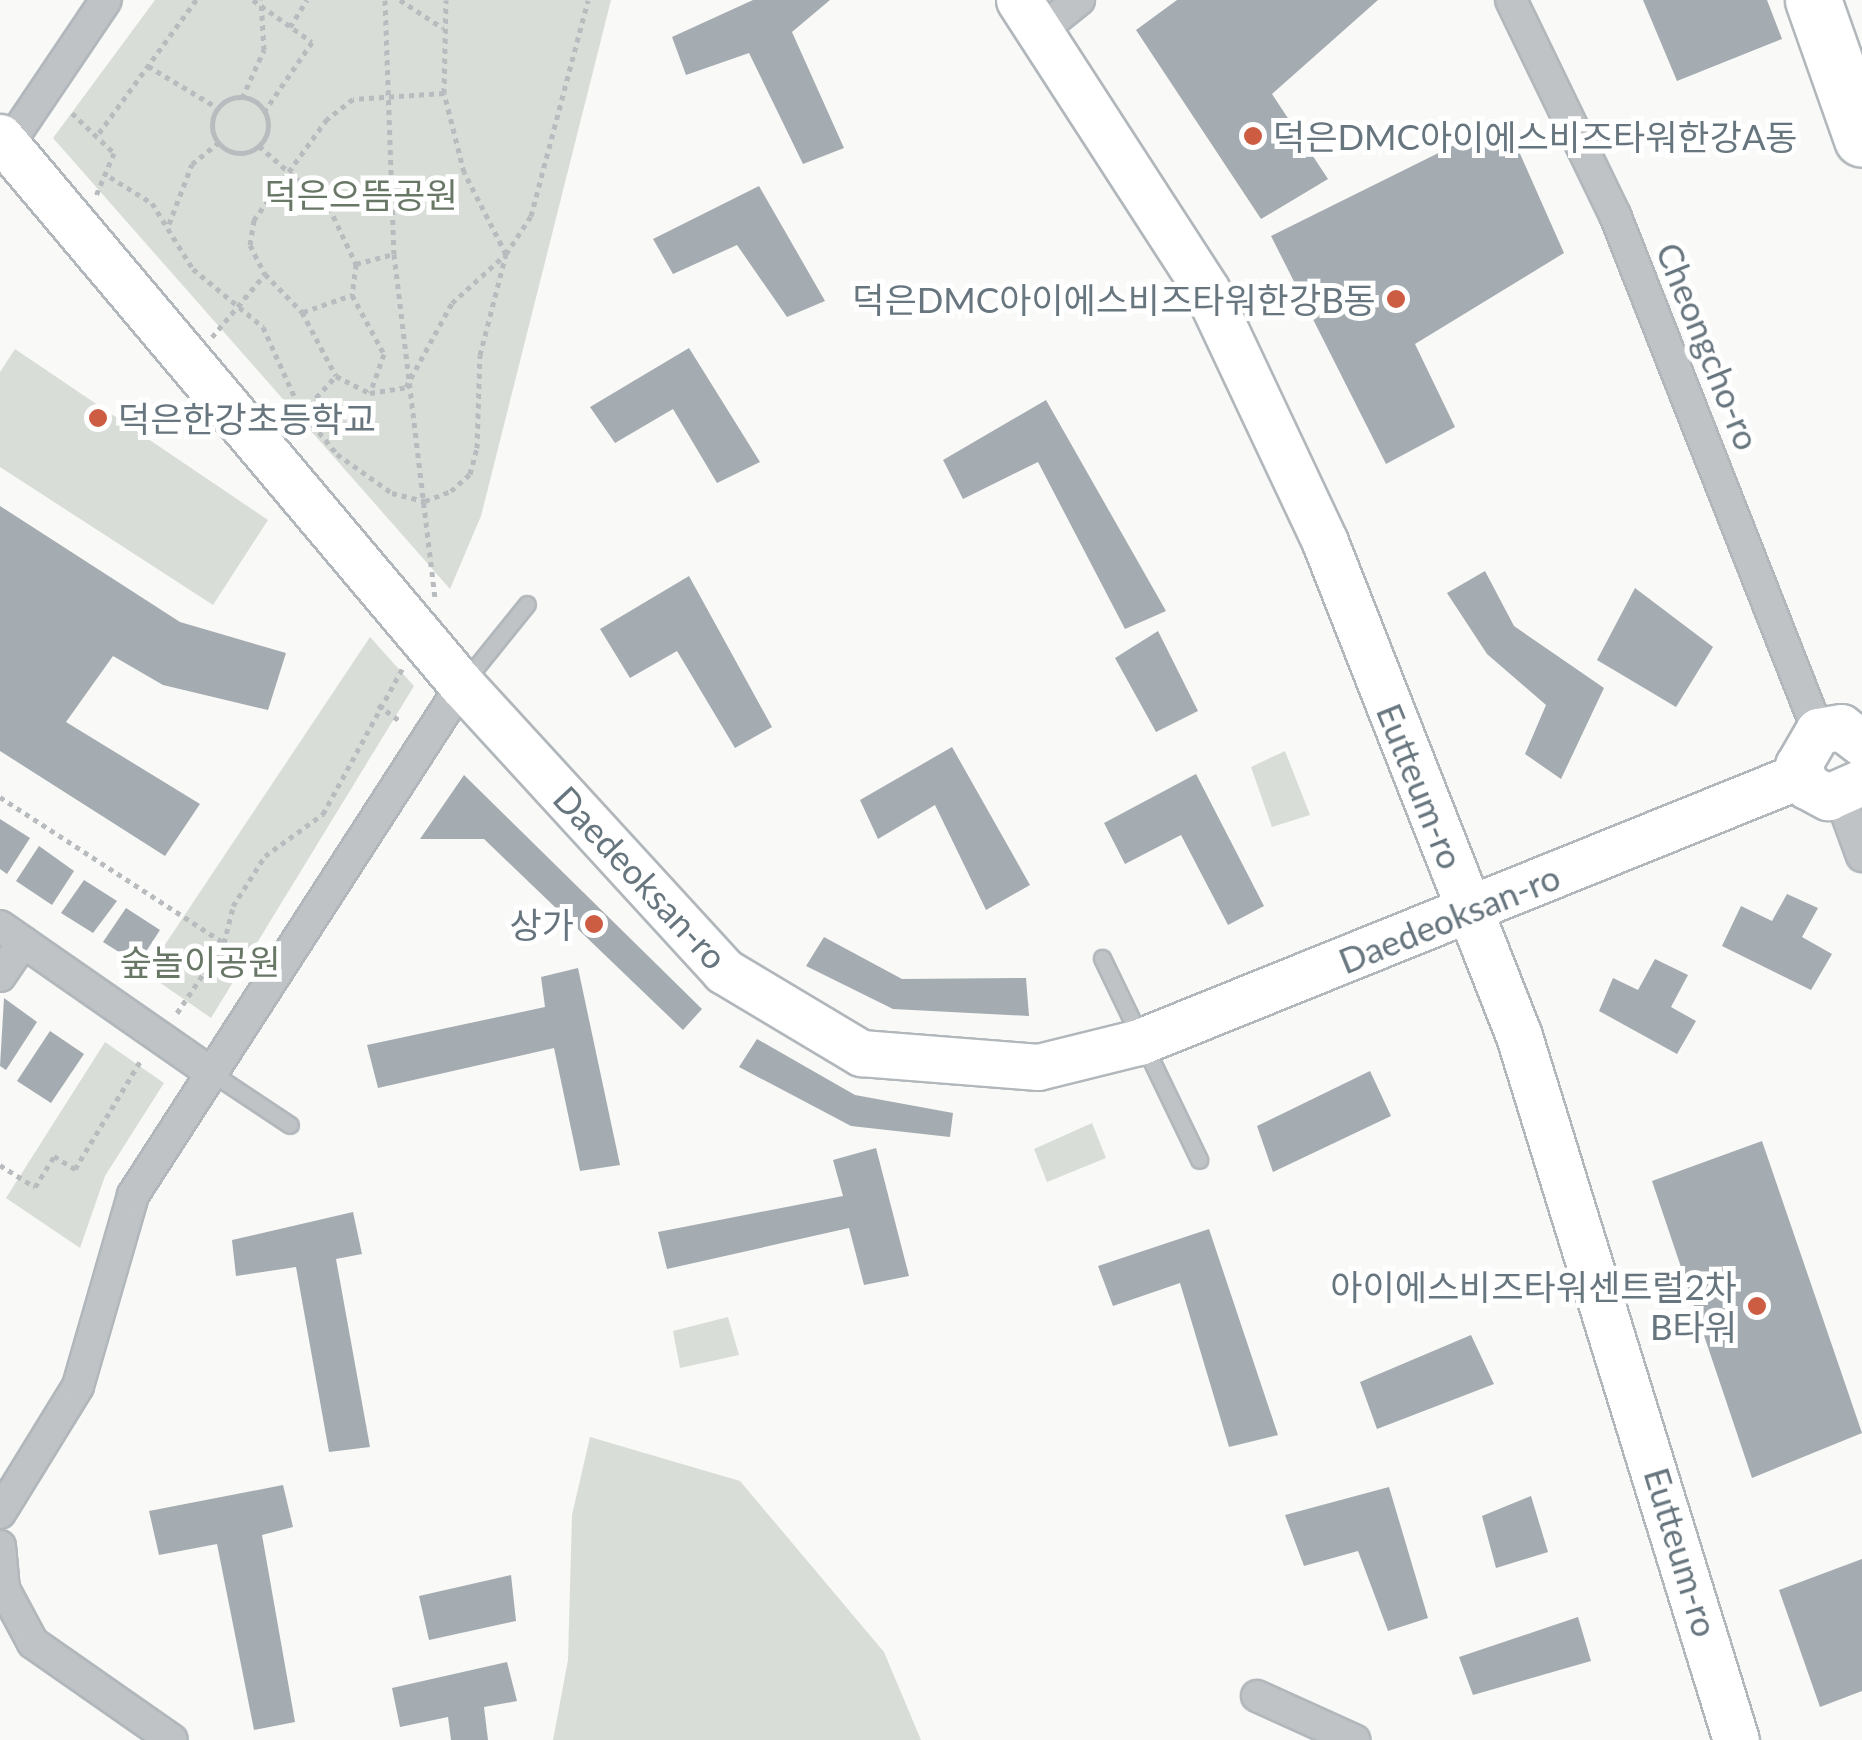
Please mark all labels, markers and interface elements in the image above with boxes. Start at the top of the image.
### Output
place label: 덕은DMC아이에스비즈타워한강A동 [1273,115,1798,157]
marker: 덕은DMC아이에스비즈타워한강A동 [1242,125,1264,147]
park label: 덕은으뜸공원 [264,173,458,215]
street label: Cheongcho-ro [1648,236,1770,456]
place label: 덕은DMC아이에스비즈타워한강B동 [852,278,1376,320]
marker: 덕은DMC아이에스비즈타워한강B동 [1385,288,1407,310]
place label: 덕은한강초등학교 [118,397,376,439]
marker: 덕은한강초등학교 [87,407,109,429]
street label: Eutteum-ro [1369,697,1473,875]
street label: Daedeoksan-ro [546,777,736,977]
street label: Daedeoksan-ro [1332,855,1566,981]
place label: 상가 [510,903,574,945]
marker: 상가 [583,913,605,935]
park label: 숲놀이공원 [120,940,280,982]
place label: 아이에스비즈타워센트럴2차 B타워 [1330,1265,1737,1347]
marker: 아이에스비즈타워센트럴2차 B타워 [1746,1295,1768,1317]
street label: Eutteum-ro [1636,1462,1728,1642]

